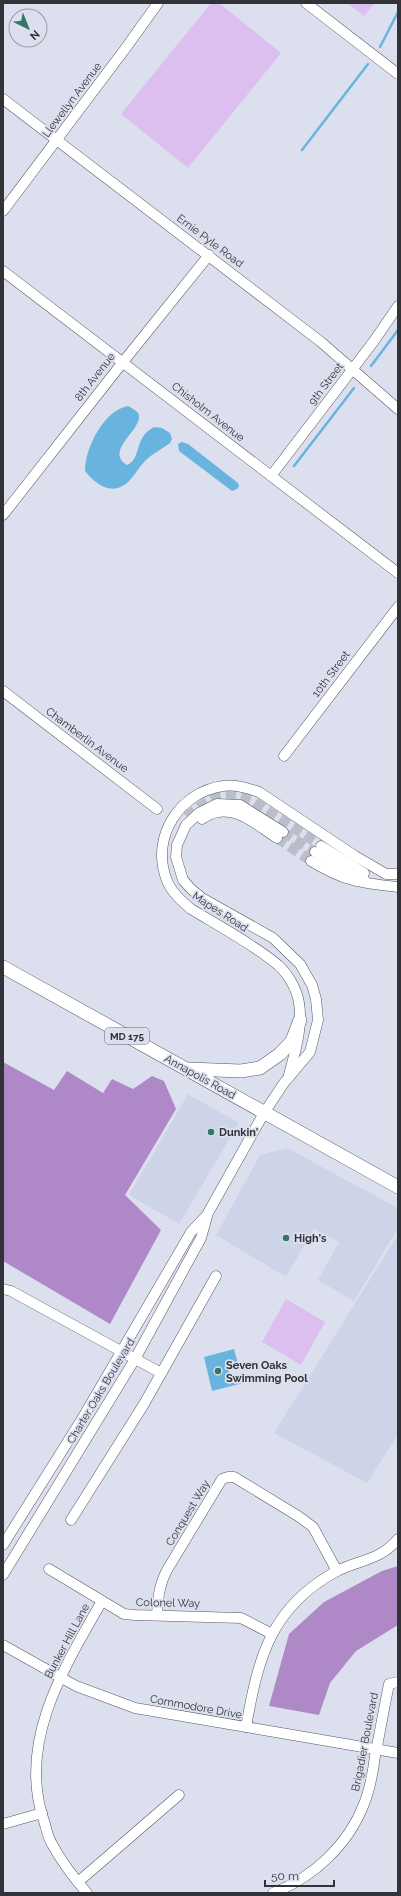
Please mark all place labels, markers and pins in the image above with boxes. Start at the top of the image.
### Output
place label: Dunkin' [219,1126,258,1139]
marker: Dunkin' [206,1127,216,1137]
place label: High's [294,1232,327,1245]
marker: High's [281,1233,291,1243]
place label: Seven Oaks Swimming Pool [226,1359,308,1385]
marker: Seven Oaks Swimming Pool [213,1366,223,1376]

